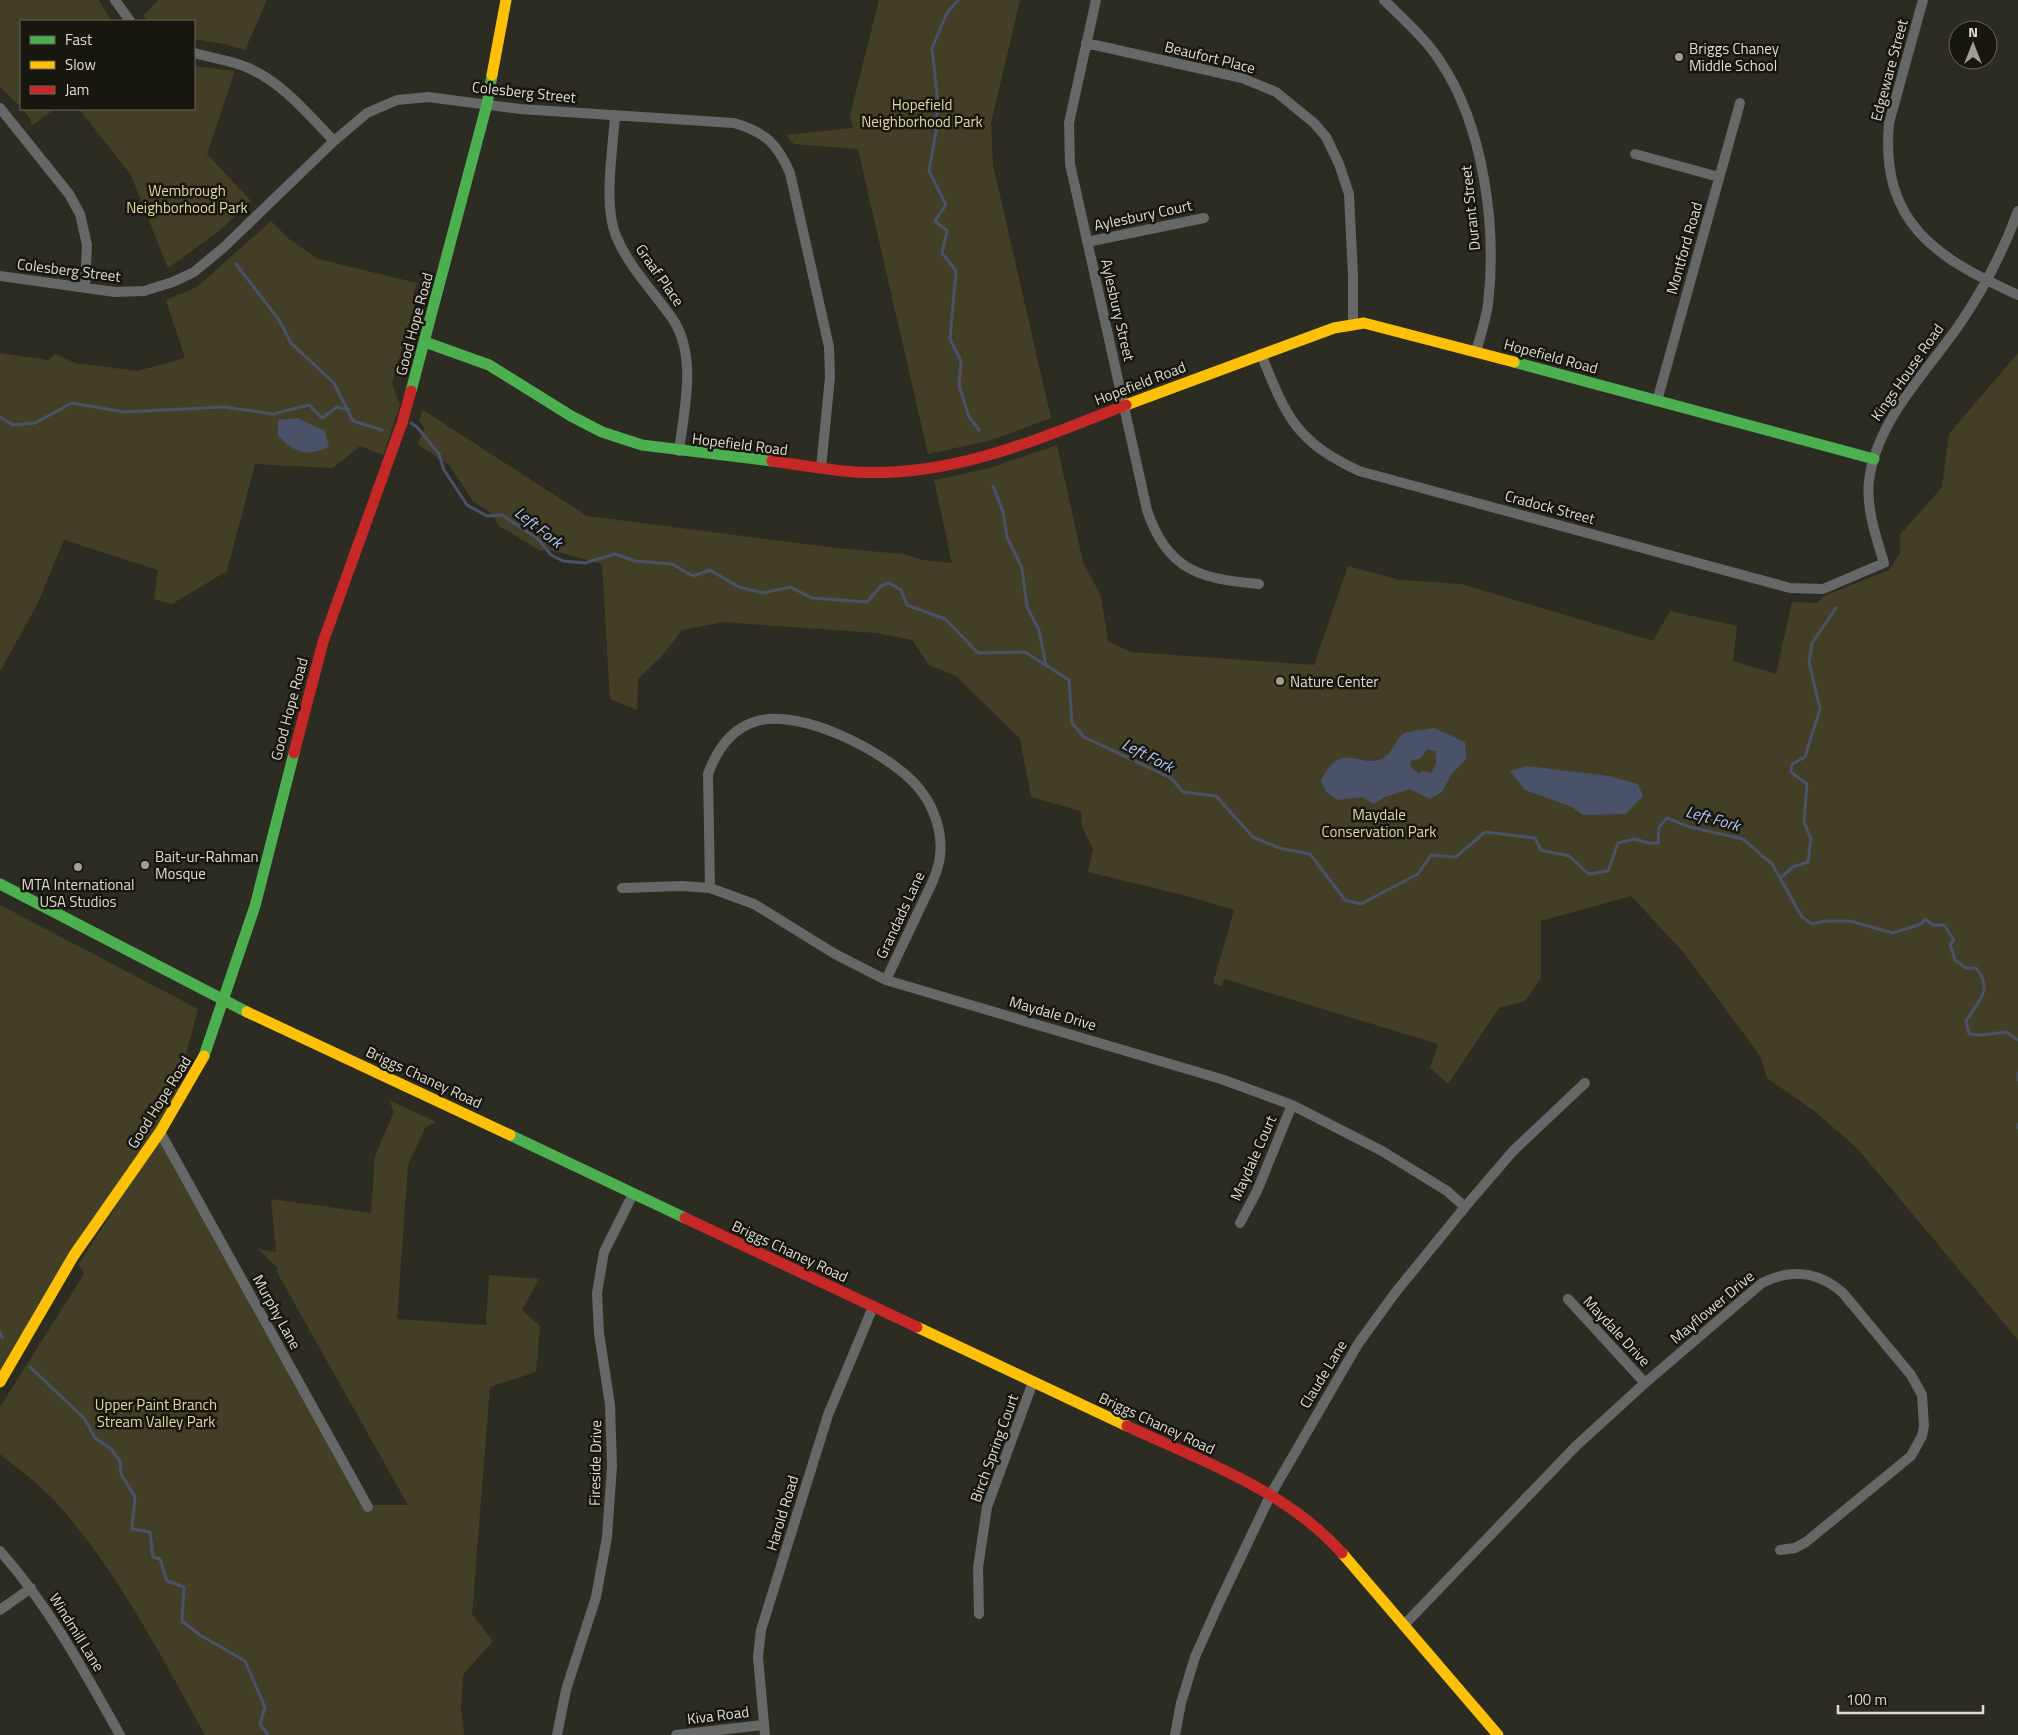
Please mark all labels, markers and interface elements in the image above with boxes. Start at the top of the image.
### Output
street label: Edgeware Street [1864,16,1914,124]
legend [20,20,195,110]
north arrow [1948,20,1998,70]
text: N [1968,21,1978,42]
text: Fast [65,28,93,51]
street label: Beaufort Place [1162,35,1258,79]
place label: Briggs Chaney Middle School [1689,37,1779,77]
marker: Briggs Chaney Middle School [1673,51,1685,63]
text: Slow [65,53,96,76]
street label: Colesberg Street [471,75,578,109]
text: Jam [65,78,89,101]
park label: Hopefield Neighborhood Park [861,93,983,133]
street label: Durant Street [1454,164,1486,252]
park label: Wembrough Neighborhood Park [126,179,248,219]
street label: Aylesbury Court [1092,193,1195,237]
street label: Montford Road [1660,199,1708,297]
street label: Graaf Place [630,239,690,311]
street label: Colesberg Street [16,252,123,288]
street label: Aylesbury Street [1095,257,1141,364]
street label: Good Hope Road [389,270,439,378]
street label: Kings House Road [1865,319,1949,425]
street label: Hopefield Road [1501,332,1601,380]
street label: Hopefield Road [1091,355,1189,411]
street label: Hopefield Road [691,427,789,461]
street label: Cradock Street [1502,484,1598,530]
water label: Left Fork [510,501,570,555]
street label: Good Hope Road [264,655,314,763]
place label: Nature Center [1290,670,1378,693]
marker: Nature Center [1274,675,1286,687]
water label: Left Fork [1118,732,1180,779]
water label: Left Fork [1683,799,1745,838]
park label: Maydale Conservation Park [1322,803,1436,843]
place label: Bait-ur-Rahman Mosque [155,845,259,885]
marker: Bait-ur-Rahman Mosque [139,859,151,871]
marker: MTA International USA Studios [72,861,84,873]
street label: Grandads Lane [870,868,930,962]
place label: MTA International USA Studios [22,873,134,913]
street label: Maydale Drive [1007,990,1099,1036]
street label: Briggs Chaney Road [362,1040,486,1114]
street label: Good Hope Road [121,1051,197,1153]
street label: Maydale Court [1224,1111,1282,1204]
street label: Briggs Chaney Road [728,1214,852,1288]
street label: Mayflower Drive [1665,1265,1759,1349]
street label: Murphy Lane [247,1270,307,1354]
street label: Maydale Drive [1578,1290,1656,1372]
street label: Claude Lane [1294,1335,1352,1413]
street label: Briggs Chaney Road [1095,1386,1219,1460]
street label: Birch Spring Court [964,1390,1024,1505]
park label: Upper Paint Branch Stream Valley Park [95,1393,217,1433]
street label: Fireside Drive [583,1420,607,1506]
street label: Harold Road [760,1472,804,1554]
street label: Windmill Lane [44,1588,110,1676]
scale bar [1838,1682,1983,1714]
text: 100 m [1846,1688,1887,1711]
street label: Kiva Road [686,1700,750,1730]

